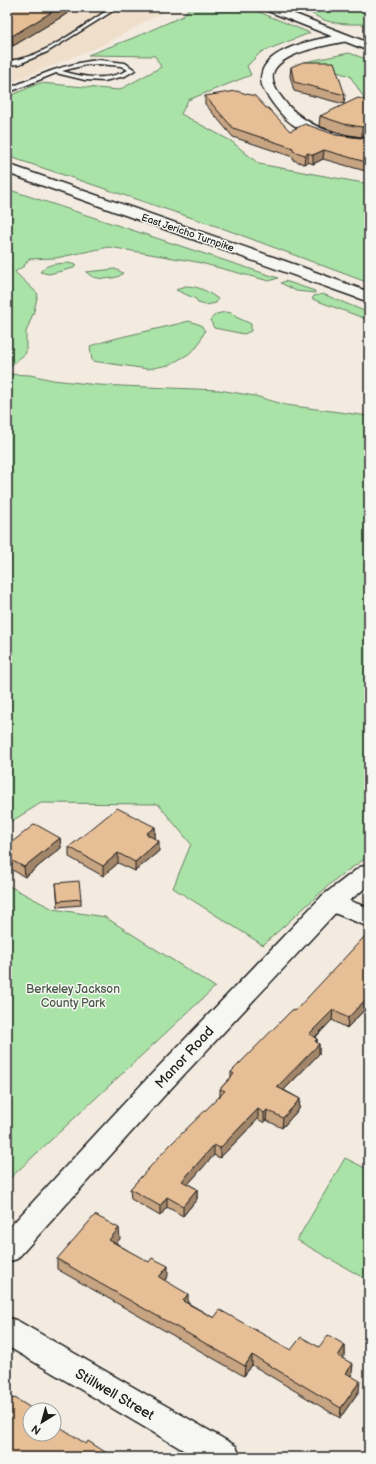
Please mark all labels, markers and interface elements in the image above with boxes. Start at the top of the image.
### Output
street label: East Jericho Turnpike [140,211,236,254]
park label: Berkeley Jackson County Park [26,982,120,1011]
street label: Manor Road [151,1023,217,1092]
street label: Stillwell Street [72,1365,158,1424]
north arrow [22,1402,62,1442]
text: N [29,1422,43,1437]

